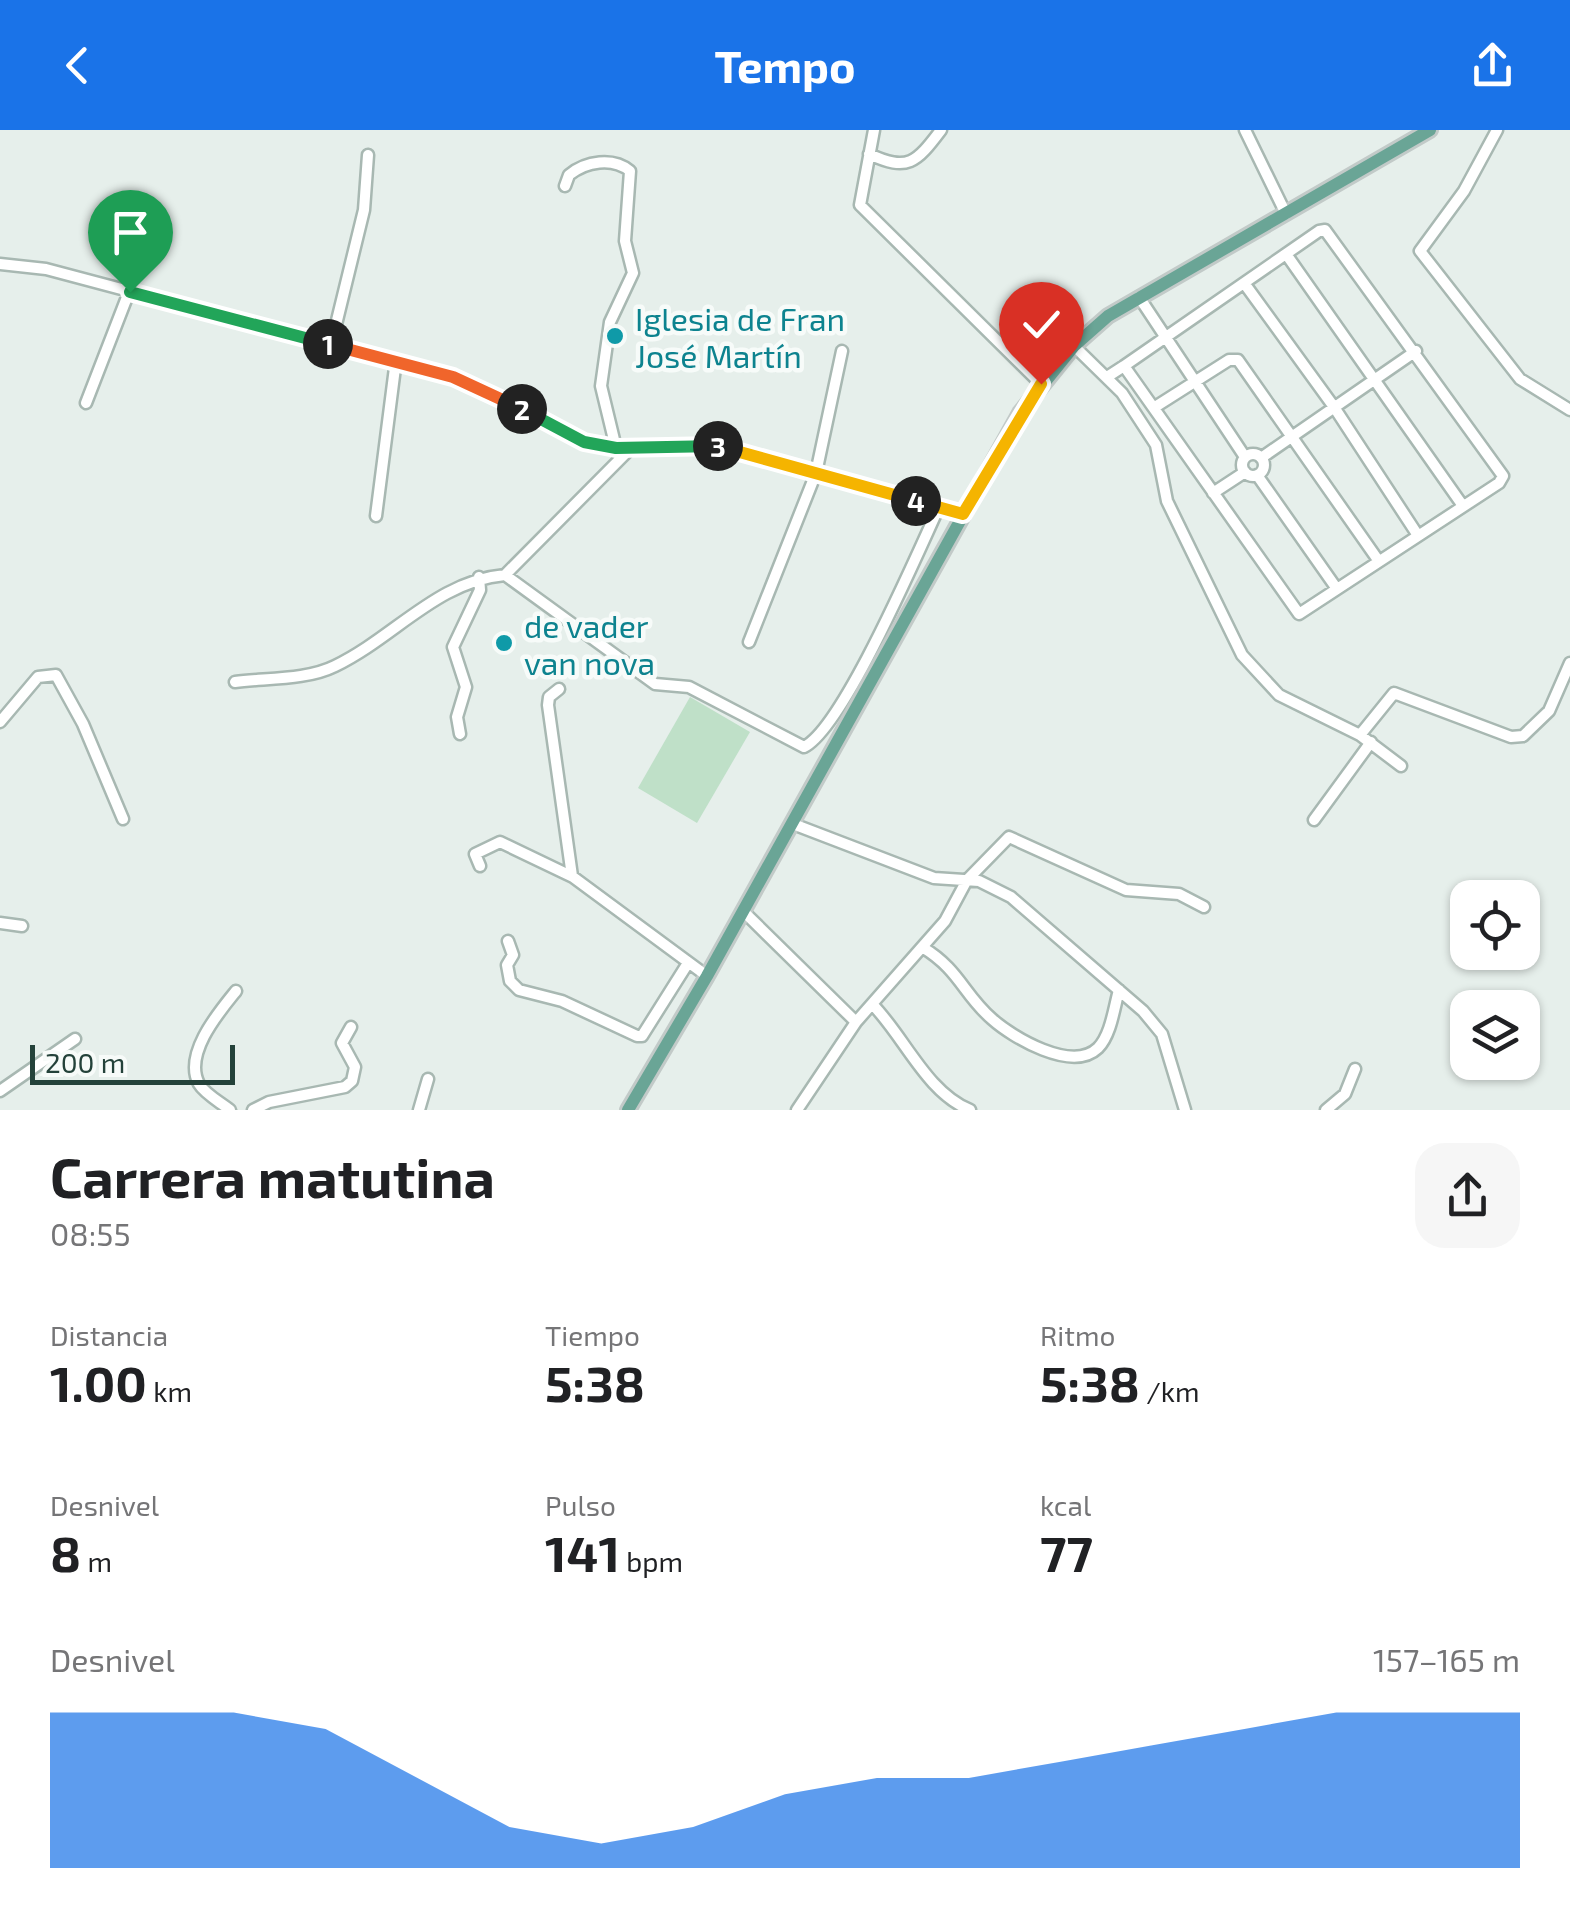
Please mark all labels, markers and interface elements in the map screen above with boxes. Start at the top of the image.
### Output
icon: back [50,38,105,93]
text: Tempo [714,38,856,92]
icon: share [1465,38,1520,93]
pin [88,190,173,293]
icon: arrive [103,205,158,260]
pin [999,282,1084,385]
icon: check [1014,297,1069,352]
place label: Iglesia de Fran José Martín [635,299,845,374]
pin: 1 [303,319,353,369]
marker: Iglesia de Fran José Martín [604,325,626,347]
text: 1 [322,327,334,361]
pin: 2 [497,384,547,434]
text: 2 [514,392,530,426]
pin: 3 [693,421,743,471]
text: 3 [710,429,726,463]
pin: 4 [891,476,941,526]
text: 4 [907,484,925,518]
place label: de vader van nova [524,606,655,681]
marker: de vader van nova [493,632,515,654]
map controls [1450,880,1540,1080]
button: locate [1450,880,1540,970]
button: layers [1450,990,1540,1080]
scale bar [30,1040,235,1084]
text: 200 m [45,1045,125,1079]
text: Carrera matutina [50,1143,495,1209]
button: share [1415,1143,1520,1248]
text: 08:55 [50,1214,131,1252]
text: Distancia [50,1318,168,1352]
text: Tiempo [545,1318,640,1352]
text: Ritmo [1040,1318,1115,1352]
text: 1.00 [50,1352,147,1412]
text: 5:38 [545,1352,645,1412]
text: 5:38 [1040,1352,1140,1412]
text: km [147,1374,192,1408]
text: /km [1140,1374,1199,1408]
text: Desnivel [50,1488,159,1522]
text: Pulso [545,1488,616,1522]
text: kcal [1040,1488,1091,1522]
text: 8 [50,1522,81,1582]
text: 141 [545,1522,620,1582]
text: 77 [1040,1522,1093,1582]
text: m [81,1544,112,1578]
text: bpm [620,1544,683,1578]
text: Desnivel [50,1640,175,1678]
text: 157–165 m [1373,1640,1520,1678]

